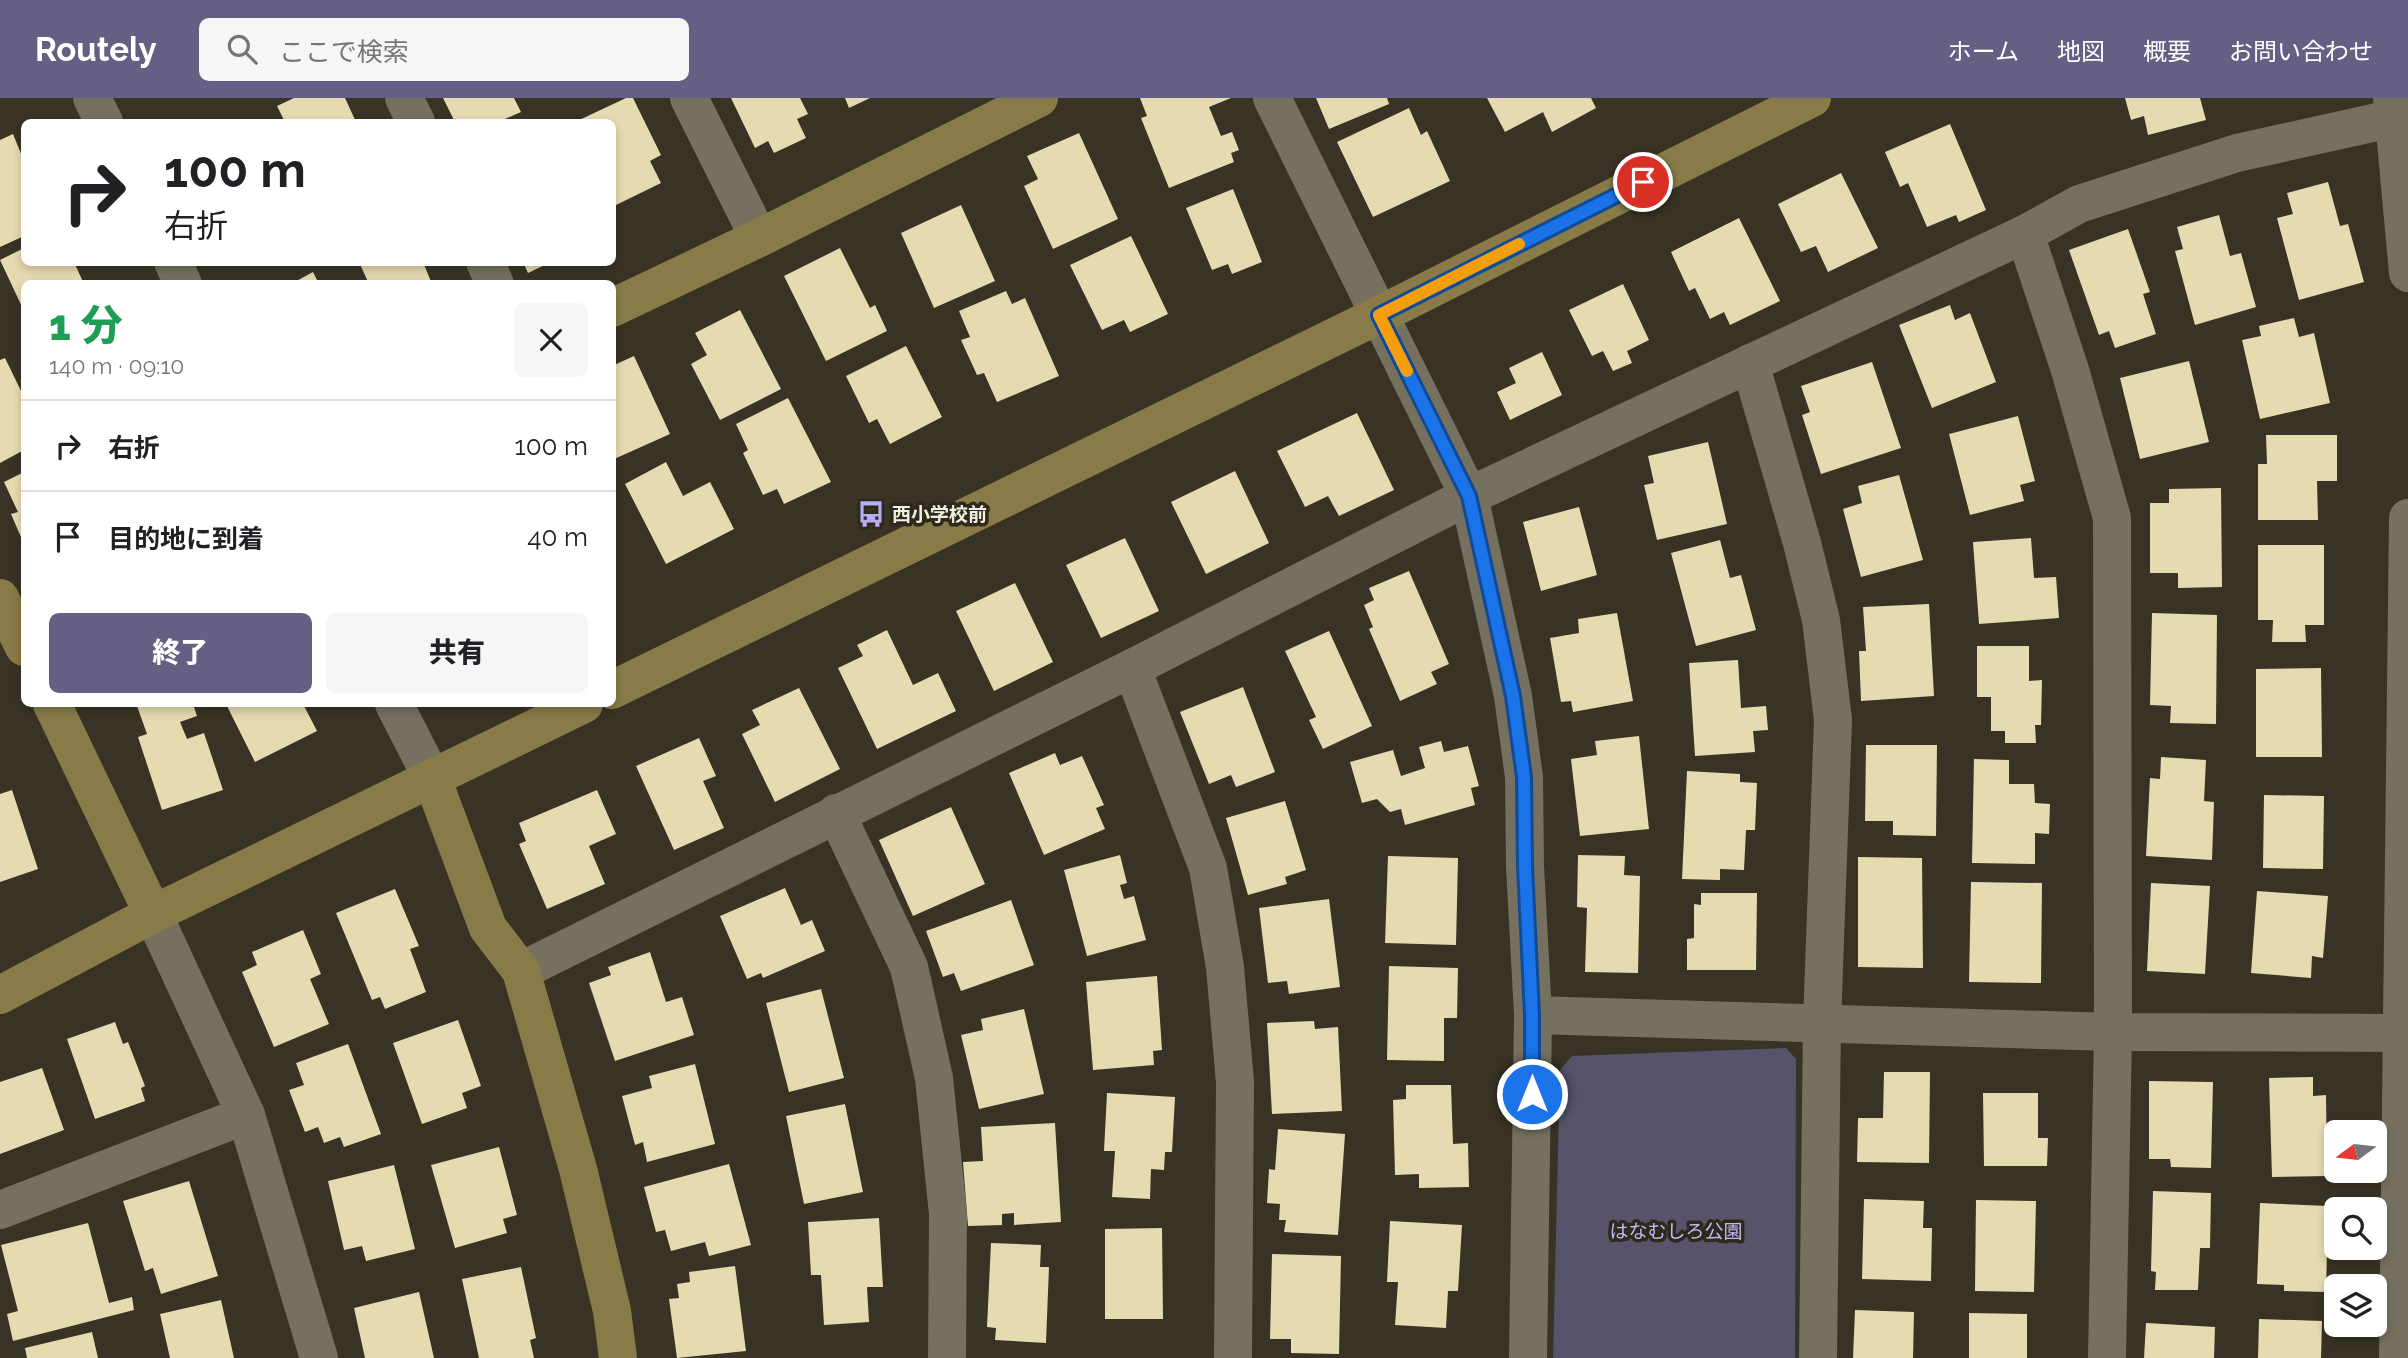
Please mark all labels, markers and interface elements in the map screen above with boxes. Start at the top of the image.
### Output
search box [199,18,689,81]
text: Routely [35,30,157,69]
icon: search [223,30,261,68]
text: ここで検索 [279,37,409,67]
text: ホーム [1948,37,2019,66]
text: 地図 [2057,37,2105,66]
text: 概要 [2143,37,2191,66]
text: お問い合わせ [2229,37,2373,66]
text: 100 m [164,141,306,198]
icon: right [49,147,140,238]
pin [1613,152,1673,212]
icon: arrive [1624,163,1662,201]
text: 右折 [164,207,228,244]
text: 1 分 [49,301,123,350]
button: close [514,303,588,377]
text: 140 m · 09:10 [49,352,184,379]
icon: right [49,427,87,465]
text: 100 m [515,431,588,461]
text: 右折 [108,433,160,463]
bus stop icon: 西小学校前 [856,499,886,529]
place label: 西小学校前 [892,503,987,525]
icon: arrive [49,518,87,556]
text: 40 m [527,522,588,552]
text: 目的地に到着 [108,524,264,554]
button: 終了 [49,613,312,693]
button: 共有 [326,613,588,693]
position arrow [1495,1057,1569,1131]
north arrow [2324,1120,2387,1183]
map controls [2324,1120,2387,1337]
button: search [2324,1197,2387,1260]
park label: はなむしろ公園 [1609,1220,1743,1242]
button: layers [2324,1274,2387,1337]

